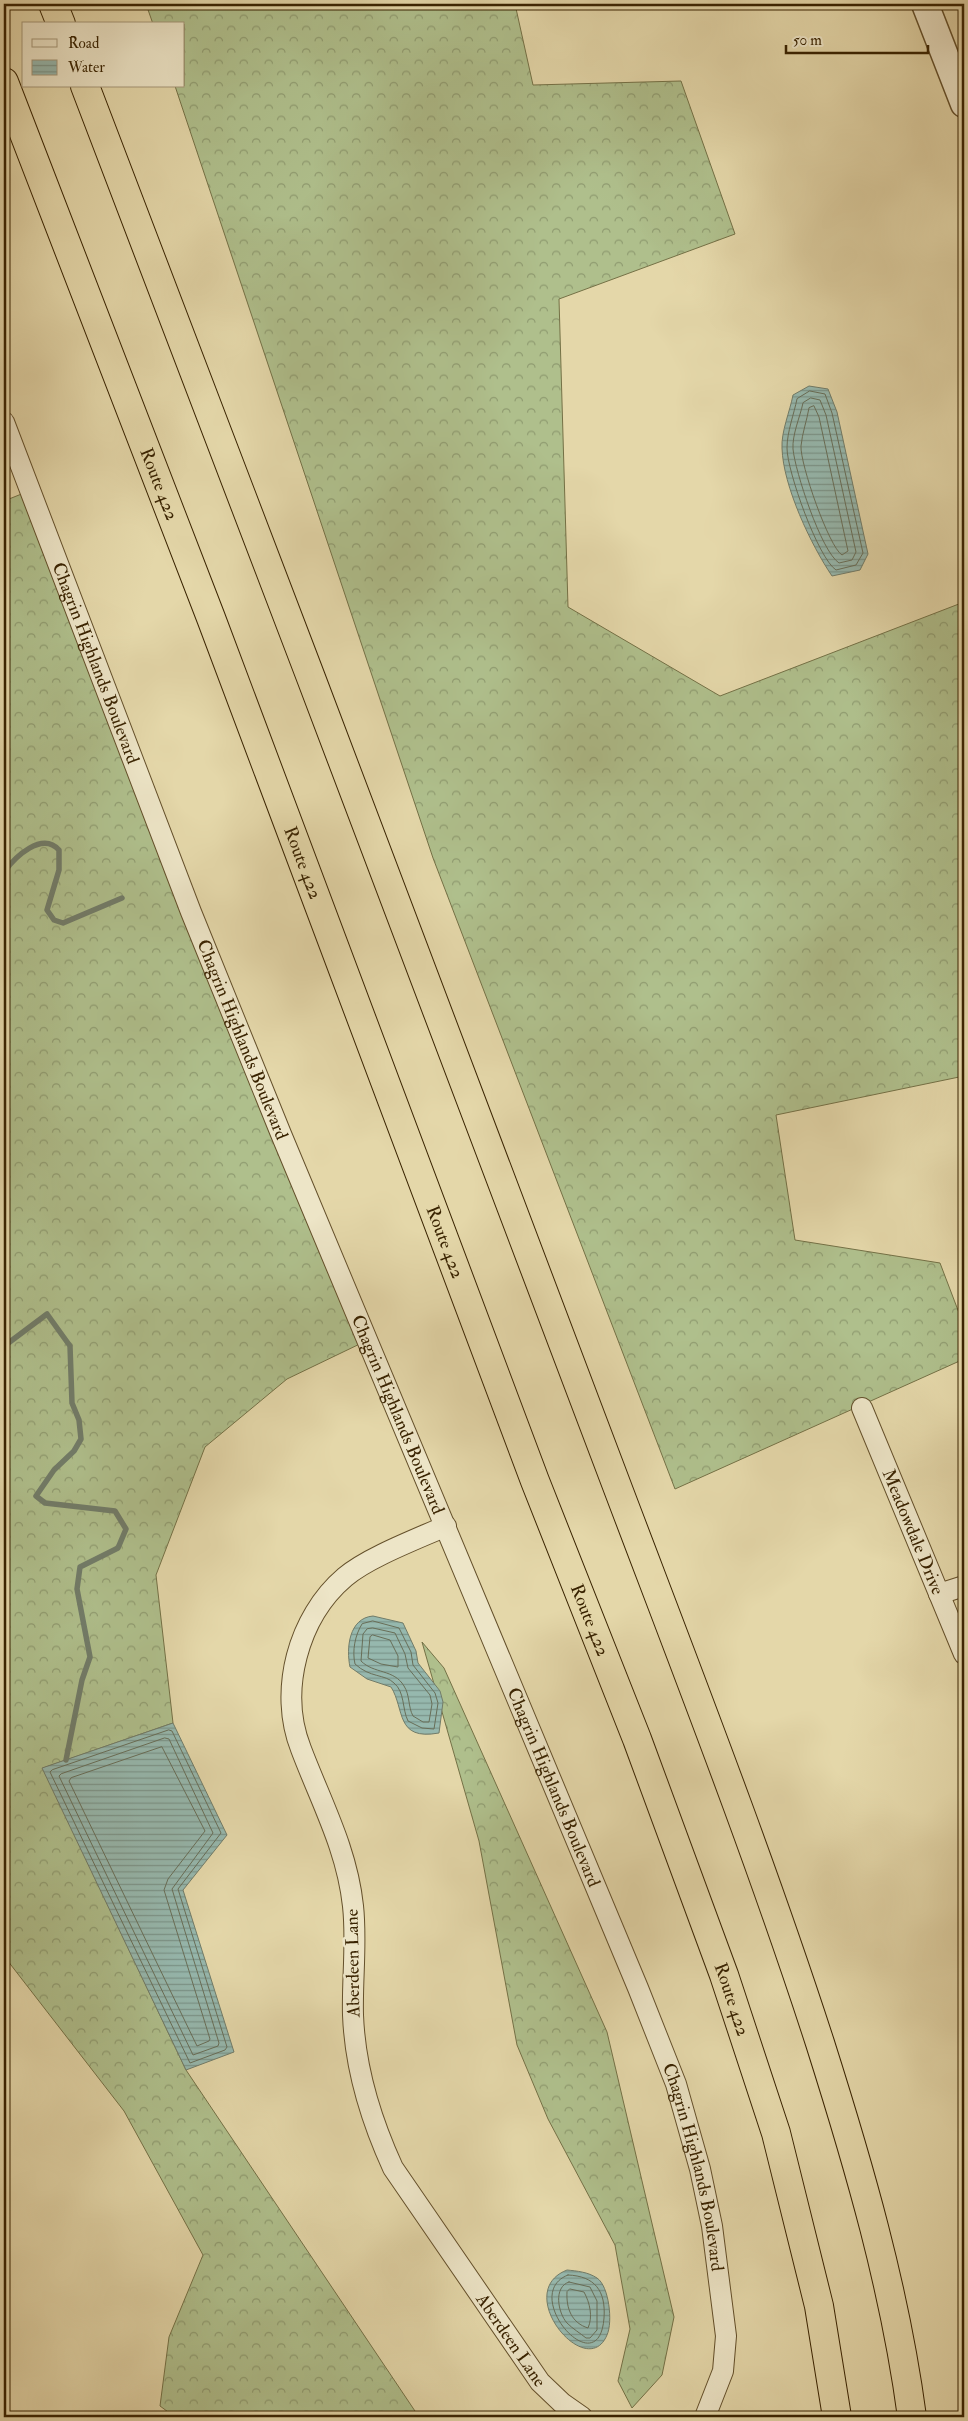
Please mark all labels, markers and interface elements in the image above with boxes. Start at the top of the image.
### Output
legend [22,22,185,88]
scale bar [786,22,928,54]
text: 50 m [793,31,822,50]
text: Road [68,34,100,53]
text: Water [67,58,105,77]
street label: Route 422 [135,445,184,524]
street label: Chagrin Highlands Boulevard [47,559,145,767]
street label: Route 422 [279,823,327,902]
street label: Chagrin Highlands Boulevard [192,936,294,1143]
street label: Route 422 [421,1202,469,1281]
street label: Chagrin Highlands Boulevard [346,1311,450,1518]
street label: Meadowdale Drive [877,1466,950,1598]
street label: Route 422 [565,1581,615,1660]
street label: Chagrin Highlands Boulevard [502,1684,606,1890]
street label: Aberdeen Lane [341,1908,365,2019]
street label: Route 422 [709,1960,755,2039]
street label: Chagrin Highlands Boulevard [657,2059,729,2273]
street label: Aberdeen Lane [470,2288,552,2392]

